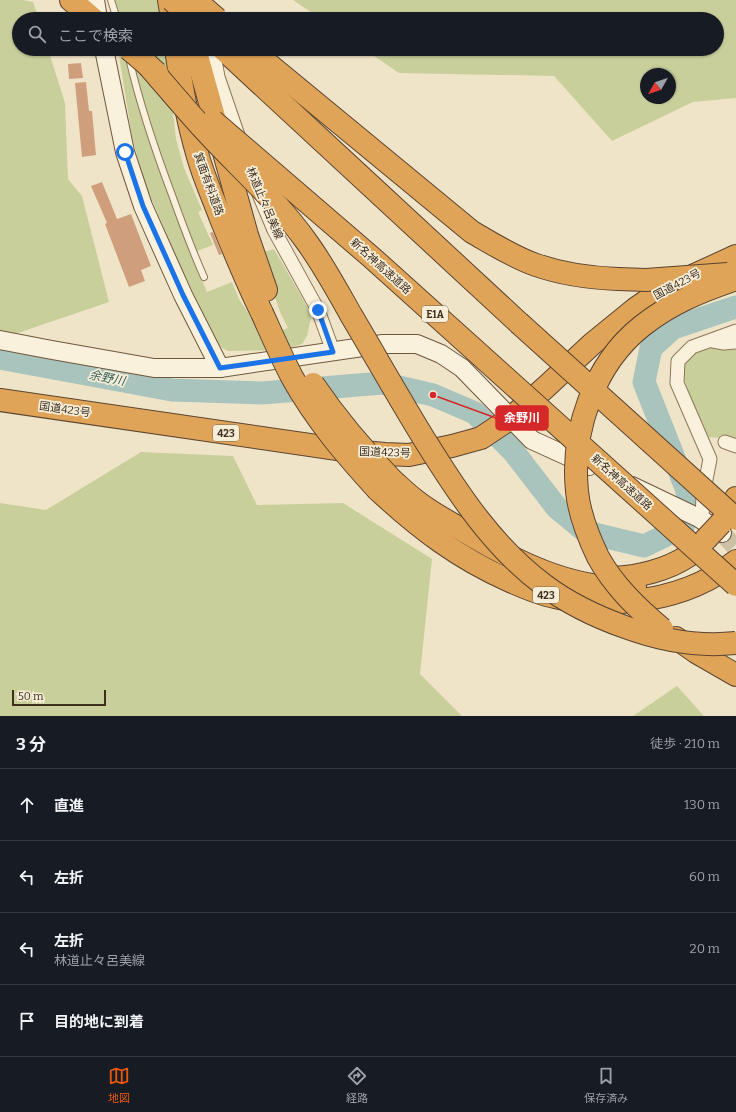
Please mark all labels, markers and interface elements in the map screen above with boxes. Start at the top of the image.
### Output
search box [12,12,724,56]
icon: search [26,23,48,45]
text: ここで検索 [58,27,133,45]
north arrow [640,68,676,104]
route start [116,143,134,161]
street label: 箕面有料道路 [191,151,226,217]
street label: 林道止々呂美線 [244,165,286,241]
street label: 新名神高速道路 [348,236,414,297]
street label: 国道423号 [651,267,703,302]
route end [309,301,327,319]
road number: E1A [422,306,448,322]
water label: 余野川 [88,368,128,389]
street label: 国道423号 [38,399,91,420]
callout: 余野川 [496,406,548,430]
text: 余野川 [504,411,540,425]
road number: 423 [213,425,239,441]
street label: 国道423号 [359,445,411,460]
street label: 新名神高速道路 [589,452,655,513]
road number: 423 [533,587,559,603]
scale bar [12,688,106,707]
text: 50 m [18,690,44,703]
text: 3 分 [16,734,46,755]
text: 徒歩 · 210 m [650,736,720,751]
icon: ahead [16,794,38,816]
text: 直進 [54,797,84,815]
text: 130 m [684,797,720,812]
icon: left [16,866,38,888]
text: 左折 [54,869,84,887]
text: 60 m [689,869,720,884]
text: 左折 [54,932,84,950]
icon: left [16,938,38,960]
text: 20 m [690,941,720,956]
text: 林道止々呂美線 [54,953,145,968]
icon: arrive [16,1010,38,1032]
text: 目的地に到着 [54,1013,144,1031]
tab: 地図 [108,1065,130,1105]
tab: 経路 [346,1065,368,1105]
tab: 保存済み [584,1065,628,1105]

